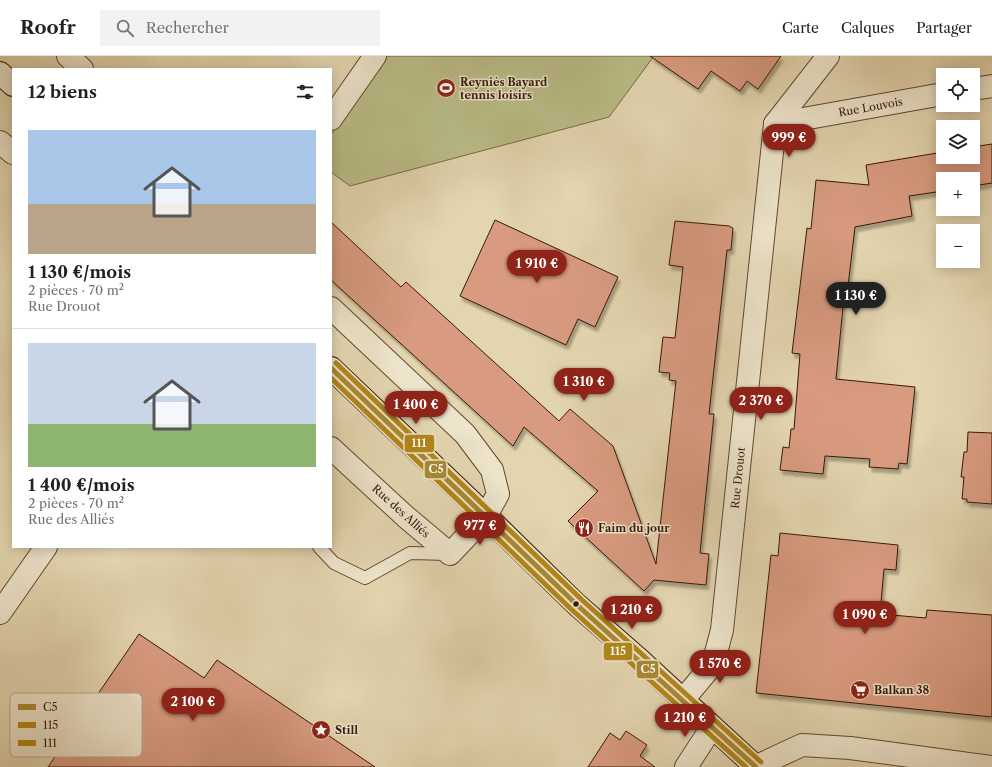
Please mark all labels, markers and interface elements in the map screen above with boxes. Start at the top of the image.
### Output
search box [100,10,380,46]
text: Roofr [20,16,76,39]
icon: search [114,17,136,39]
text: Rechercher [146,18,229,37]
text: Carte [782,19,819,37]
text: Calques [841,19,894,37]
text: Partager [916,19,972,37]
map controls [936,68,980,268]
button: locate [936,68,980,112]
place label: Reyniès Bayard tennis loisirs [460,75,548,102]
sports icon: Reyniès Bayard tennis loisirs [435,77,457,99]
icon: filters [294,81,316,103]
text: 12 biens [28,82,97,102]
street label: Rue Louvois [837,94,904,120]
button: layers [936,120,980,164]
pin: 999 € [761,124,817,158]
text: 999 € [772,129,806,145]
icon: home [136,156,208,228]
button: + [936,172,980,216]
button: − [936,224,980,268]
pin: 1 910 € [500,250,574,284]
text: 1 910 € [516,255,558,271]
text: 1 130 €/mois [28,262,131,282]
text: 2 pièces · 70 m² [28,282,124,298]
pin: 1 130 € [819,282,893,316]
text: 1 130 € [835,287,877,303]
text: Rue Drouot [28,298,101,314]
pin: 1 310 € [547,368,621,402]
icon: home [136,369,208,441]
text: 1 310 € [563,373,605,389]
pin: 2 370 € [724,387,798,421]
pin: 1 400 € [379,391,453,425]
text: 2 370 € [739,392,783,408]
text: 1 400 € [394,396,438,412]
line badge: 111 [404,434,435,453]
text: 111 [412,436,426,450]
street label: Rue Drouot [728,446,748,509]
line badge: C5 [424,460,447,479]
text: C5 [429,462,443,476]
text: 1 400 €/mois [28,475,135,495]
street label: Rue des Alliés [369,481,433,541]
text: 2 pièces · 70 m² [28,495,124,511]
text: Rue des Alliés [28,511,114,527]
pin: 977 € [452,512,508,546]
text: 977 € [464,517,496,533]
restaurant icon: Faim du jour [573,517,595,539]
place label: Faim du jour [598,521,670,535]
pin: 1 210 € [595,596,669,630]
unlabelled marker [571,599,581,609]
text: 1 210 € [611,601,653,617]
pin: 1 090 € [828,601,902,635]
text: 1 090 € [843,606,887,622]
line badge: 115 [603,642,633,661]
text: 115 [610,644,626,658]
pin: 1 570 € [683,650,757,684]
text: 1 570 € [699,655,741,671]
line badge: C5 [636,660,659,679]
text: C5 [641,662,655,676]
supermarket icon: Balkan 38 [849,679,871,701]
place label: Balkan 38 [874,683,929,697]
pin: 2 100 € [156,688,230,722]
legend [10,693,142,757]
text: 2 100 € [171,693,215,709]
text: C5 [43,700,57,714]
pin: 1 210 € [648,704,722,738]
text: 1 210 € [664,709,706,725]
text: 115 [43,718,58,732]
place icon: Still [310,719,332,741]
place label: Still [335,723,358,737]
text: 111 [43,736,57,750]

